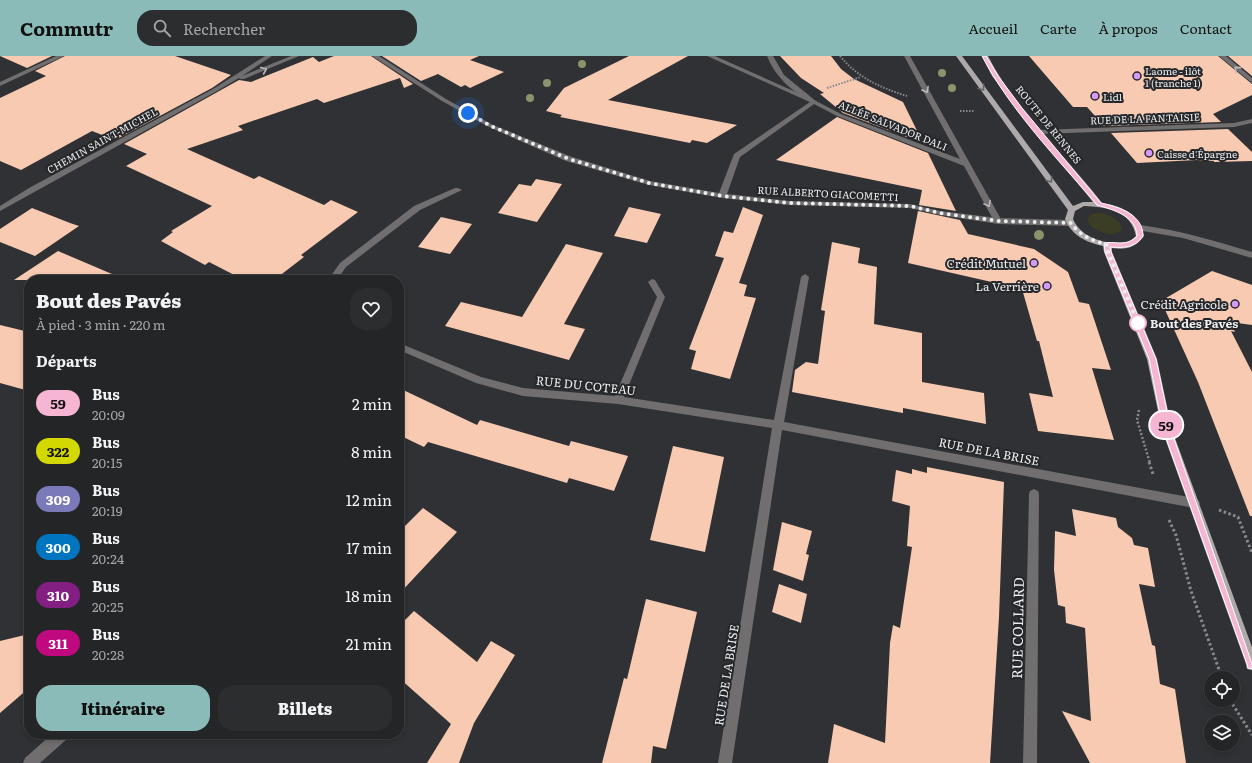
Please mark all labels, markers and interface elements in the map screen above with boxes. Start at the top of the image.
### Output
search box [137,10,417,46]
text: Commutr [20,14,113,42]
icon: search [151,17,173,39]
text: Rechercher [183,17,265,40]
text: Accueil [968,18,1018,38]
text: Carte [1040,18,1077,38]
text: À propos [1099,18,1158,38]
text: Contact [1180,18,1232,38]
place label: Laome - ilôt 1 (tranche 1) [1145,63,1201,90]
one-way arrow [260,66,267,74]
one-way arrow [1234,66,1241,73]
marker: Laome - ilôt 1 (tranche 1) [1132,71,1142,81]
street label: ROUTE DE RENNES [1013,82,1085,166]
one-way arrow [977,83,984,90]
one-way arrow [921,86,929,93]
place label: Lidl [1103,89,1123,104]
marker: Lidl [1090,91,1100,101]
street label: ALLÉE SALVADOR DALI [836,96,950,154]
street label: CHEMIN SAINT-MICHEL [44,103,160,177]
your location [458,103,478,123]
street label: RUE DE LA FANTAISIE [1090,109,1200,127]
place label: Caisse d'Épargne [1157,146,1237,161]
marker: Caisse d'Épargne [1144,148,1154,158]
one-way arrow [1045,175,1052,182]
street label: RUE ALBERTO GIACOMETTI [757,182,899,204]
one-way arrow [983,200,991,208]
place label: Crédit Mutuel [946,254,1026,272]
marker: Crédit Mutuel [1029,258,1039,268]
place label: La Verrière [975,277,1039,295]
marker: La Verrière [1042,281,1052,291]
text: Bout des Pavés [36,286,181,314]
button: heart [350,288,392,330]
place label: Crédit Agricole [1140,295,1227,313]
marker: Crédit Agricole [1230,299,1240,309]
marker: Bout des Pavés [1129,314,1147,332]
place label: Bout des Pavés [1150,314,1238,332]
text: À pied · 3 min · 220 m [36,315,165,334]
text: Départs [36,349,96,372]
street label: RUE DU COTEAU [535,371,637,399]
text: Bus [92,382,120,405]
text: 2 min [352,392,392,415]
text: 59 [50,393,66,413]
text: 20:09 [92,405,125,424]
line badge: 59 [1148,412,1184,438]
text: 59 [1158,415,1174,435]
text: Bus [92,430,120,453]
street label: RUE DE LA BRISE [937,432,1041,470]
text: 8 min [351,440,392,463]
text: 322 [47,441,69,461]
text: 20:15 [92,453,122,472]
text: Bus [92,478,120,501]
text: 12 min [346,488,392,511]
text: 309 [46,489,70,509]
text: 20:19 [92,501,123,520]
text: Bus [92,526,120,549]
text: 17 min [346,536,392,559]
text: 300 [45,537,71,557]
text: 20:24 [92,549,124,568]
text: Bus [92,574,120,597]
street label: RUE COLLARD [1006,577,1028,679]
text: 18 min [345,584,392,607]
text: 310 [47,585,69,605]
text: 20:25 [92,597,124,616]
text: Bus [92,622,120,645]
street label: RUE DE LA BRISE [709,623,743,727]
text: 21 min [346,632,392,655]
text: 311 [48,633,68,653]
text: 20:28 [92,645,124,664]
map controls [1204,671,1240,751]
button: locate [1204,671,1240,707]
button: Itinéraire [36,685,210,731]
button: Billets [218,685,392,731]
button: layers [1204,715,1240,751]

